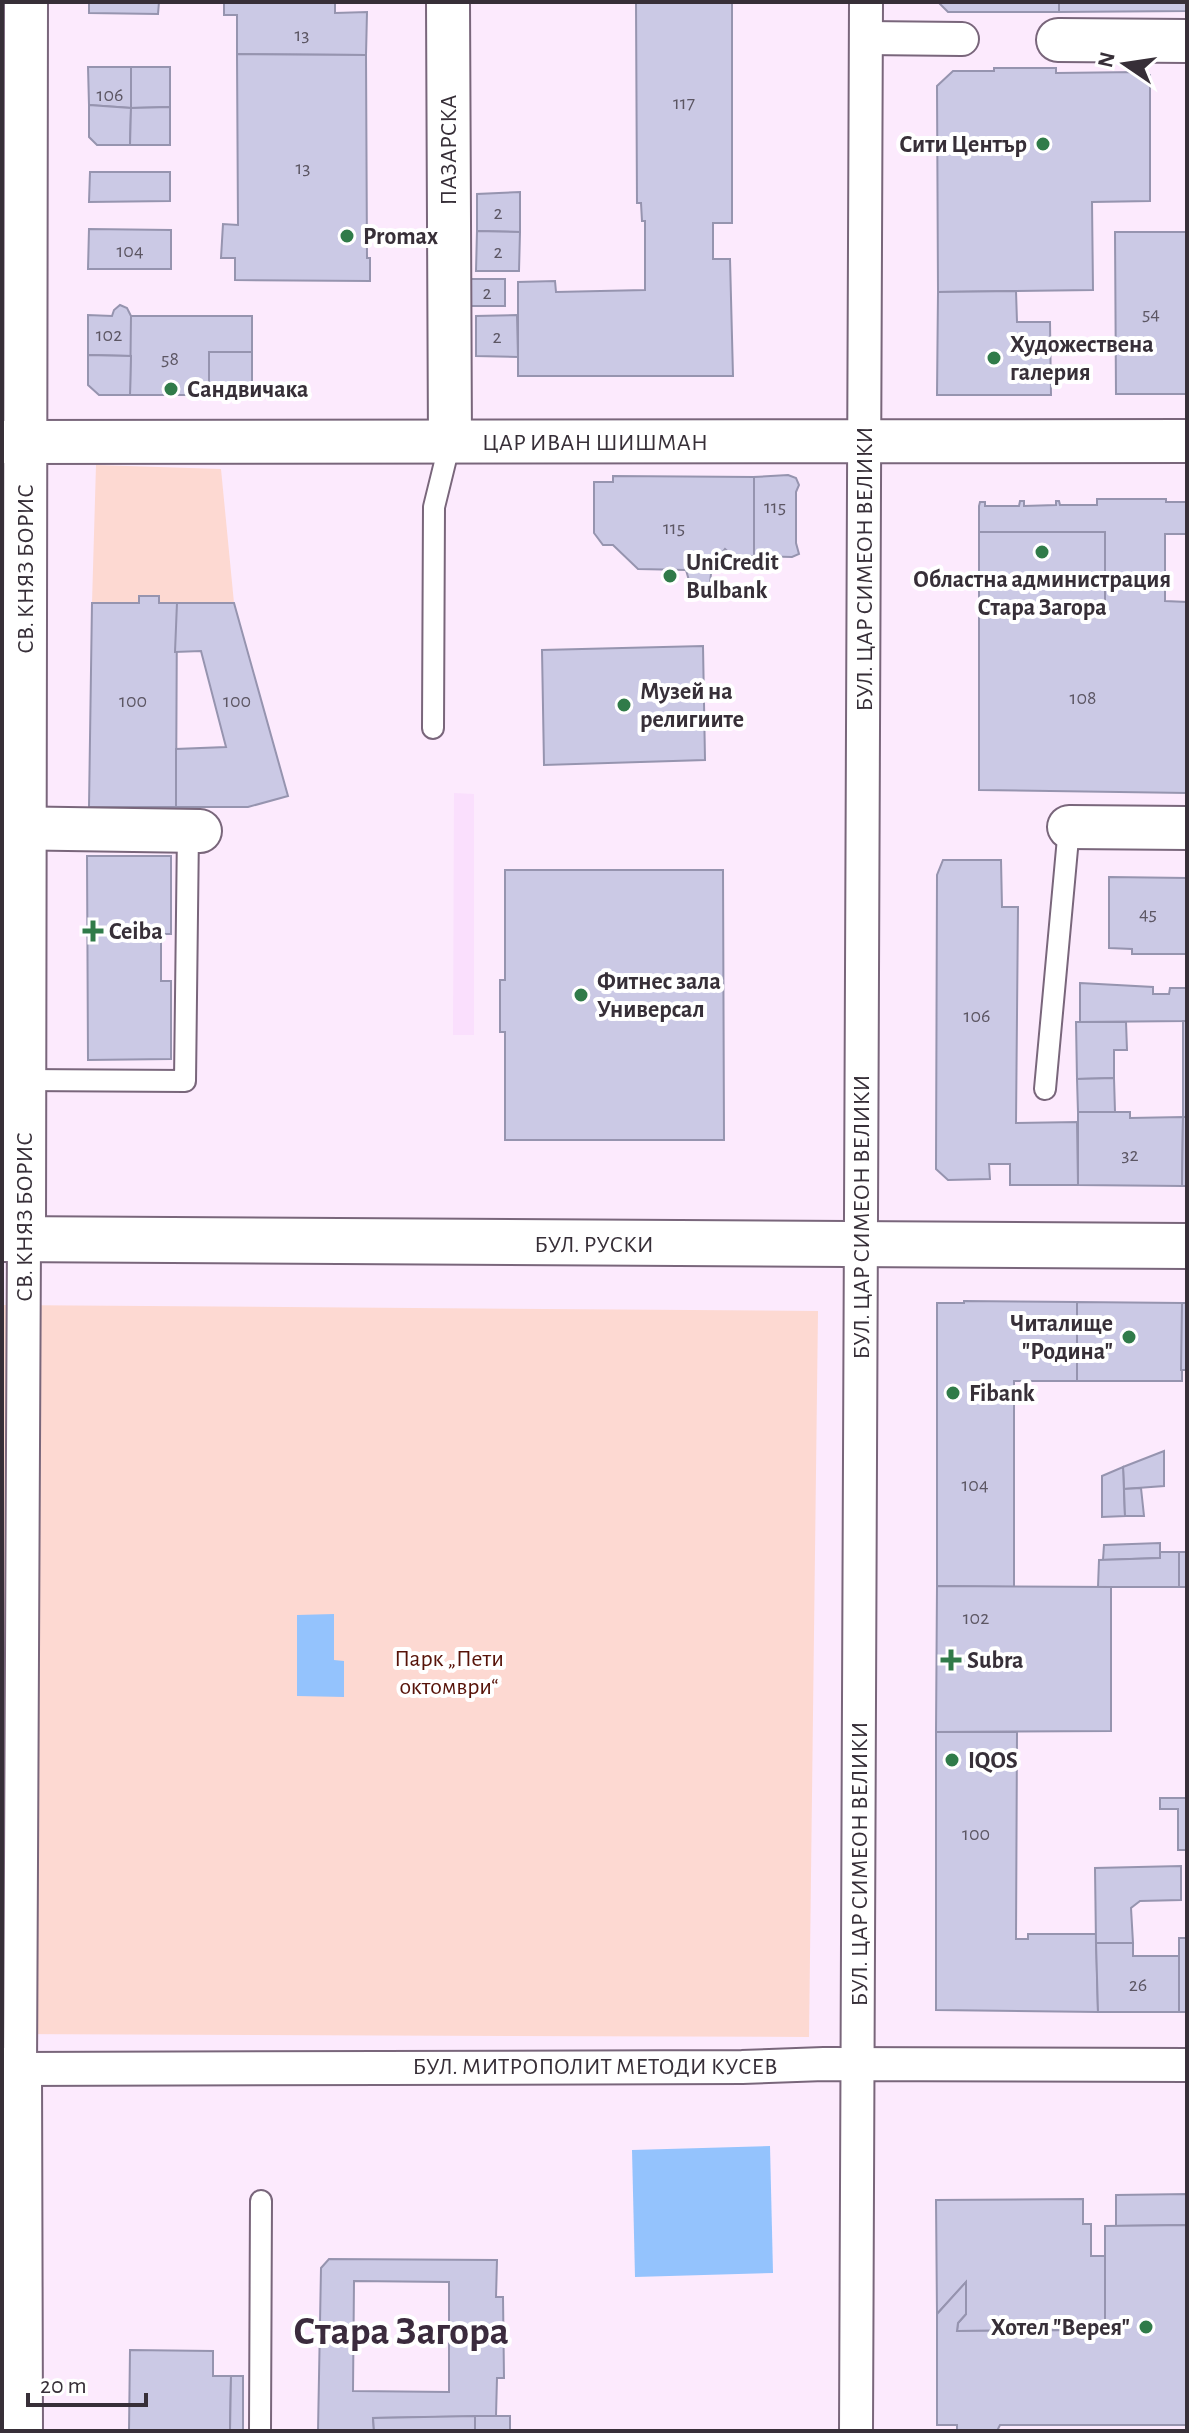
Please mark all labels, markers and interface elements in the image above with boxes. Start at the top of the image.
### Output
north arrow [1085,24,1165,104]
house number: 13 [294,25,310,45]
text: N [1094,50,1119,70]
house number: 106 [97,85,123,105]
house number: 117 [673,93,695,113]
street label: ПАЗАРСКА [437,95,461,205]
place label: Сити Център [899,133,1027,157]
marker: Сити Център [1034,135,1052,153]
house number: 13 [295,158,311,178]
house number: 2 [493,203,503,223]
place label: Promax [363,225,438,249]
marker: Promax [338,227,356,245]
house number: 104 [116,241,144,261]
house number: 2 [493,242,503,262]
house number: 2 [482,283,492,303]
house number: 54 [1142,304,1160,324]
house number: 102 [96,325,122,345]
house number: 2 [492,327,502,347]
place label: Художествена галерия [1010,333,1154,385]
house number: 58 [161,349,179,369]
marker: Художествена галерия [985,349,1003,367]
place label: Сандвичака [187,378,308,402]
marker: Сандвичака [162,380,180,398]
street label: БУЛ. ЦАР СИМЕОН ВЕЛИКИ [853,427,877,712]
street label: ЦАР ИВАН ШИШМАН [482,431,708,455]
street label: СВ. КНЯЗ БОРИС [14,484,38,654]
house number: 115 [764,497,786,517]
house number: 115 [663,518,685,538]
marker: Областна администрация Стара Загора [1033,543,1051,561]
place label: UniCredit Bulbank [686,551,779,603]
marker: UniCredit Bulbank [661,567,679,585]
place label: Областна администрация Стара Загора [913,568,1171,620]
place label: Музей на религиите [640,680,744,732]
house number: 108 [1070,688,1096,708]
house number: 100 [119,691,147,711]
house number: 100 [223,691,251,711]
marker: Музей на религиите [615,696,633,714]
house number: 45 [1139,904,1157,924]
place label: Ceiba [109,920,163,944]
marker: Ceiba [84,922,102,940]
place label: Фитнес зала Универсал [597,970,721,1022]
marker: Фитнес зала Универсал [572,986,590,1004]
house number: 106 [964,1006,990,1026]
street label: БУЛ. ЦАР СИМЕОН ВЕЛИКИ [850,1075,874,1360]
street label: СВ. КНЯЗ БОРИС [13,1132,37,1302]
house number: 32 [1121,1145,1139,1165]
street label: БУЛ. РУСКИ [534,1233,654,1257]
place label: Читалище "Родина" [1010,1312,1113,1364]
marker: Читалище "Родина" [1120,1328,1138,1346]
place label: Fibank [969,1382,1035,1406]
marker: Fibank [944,1384,962,1402]
house number: 104 [961,1475,989,1495]
house number: 102 [963,1608,989,1628]
park label: Парк „Пети октомври“ [394,1647,504,1699]
place label: Subra [967,1649,1024,1673]
marker: Subra [942,1651,960,1669]
street label: БУЛ. ЦАР СИМЕОН ВЕЛИКИ [848,1722,872,2007]
place label: IQOS [968,1749,1018,1773]
marker: IQOS [943,1751,961,1769]
house number: 100 [962,1824,990,1844]
house number: 26 [1129,1975,1147,1995]
street label: БУЛ. МИТРОПОЛИТ МЕТОДИ КУСЕВ [412,2055,778,2079]
district label: Стара Загора [293,2312,509,2352]
place label: Хотел "Верея" [991,2316,1130,2340]
marker: Хотел "Верея" [1137,2318,1155,2336]
scale bar [28,2357,146,2407]
text: 20 m [40,2374,87,2398]

